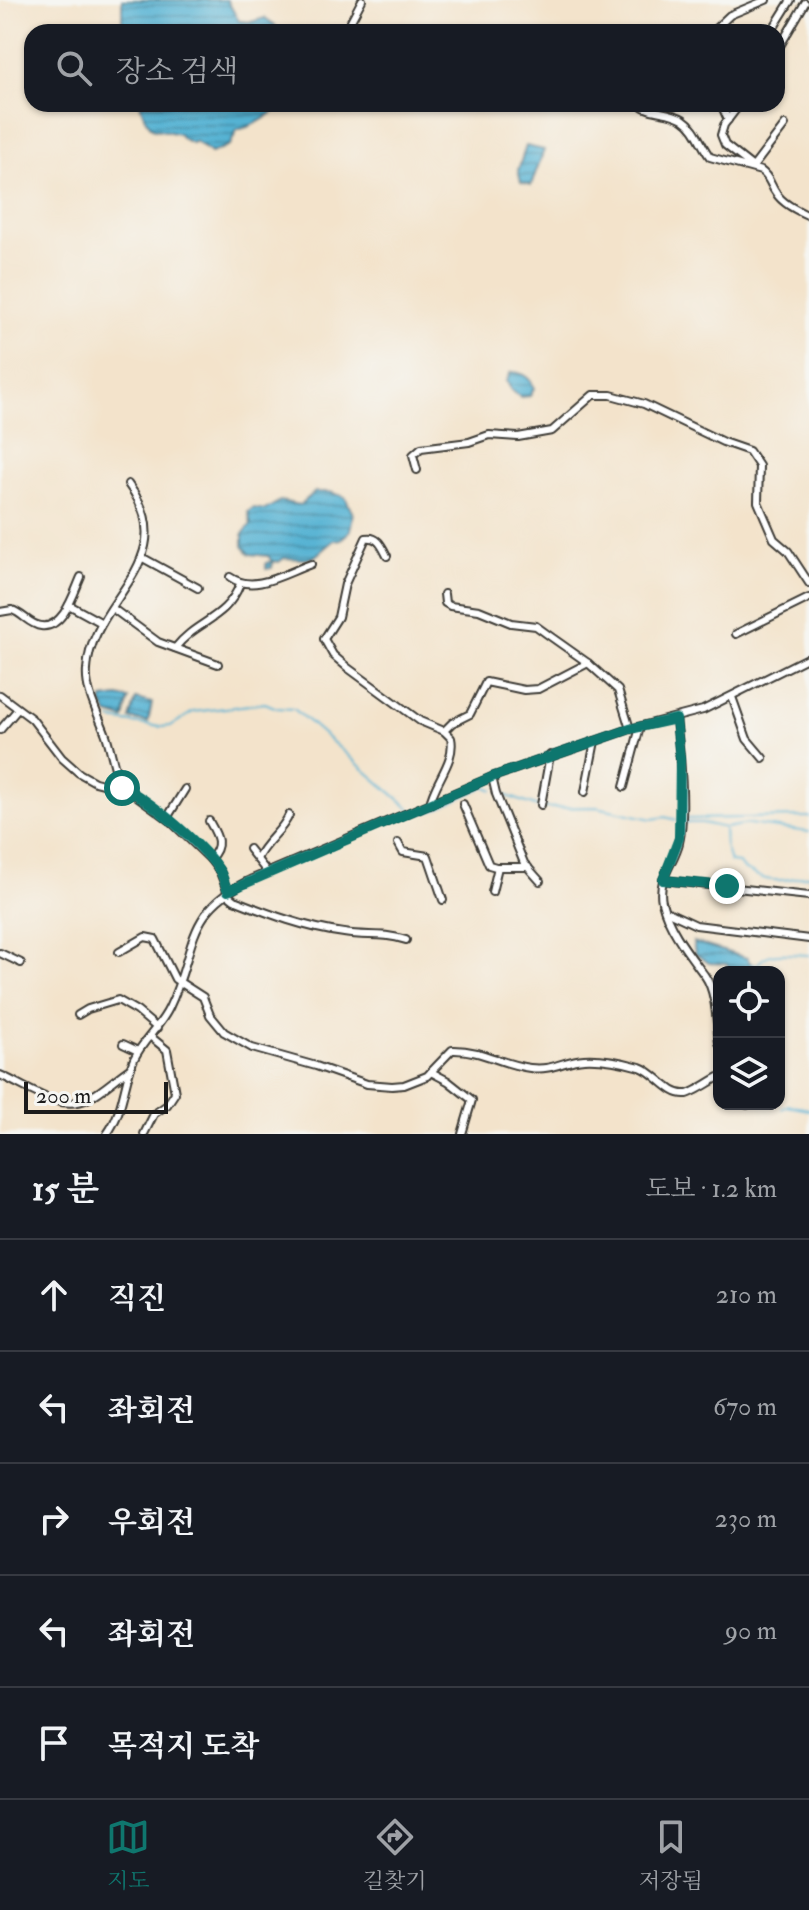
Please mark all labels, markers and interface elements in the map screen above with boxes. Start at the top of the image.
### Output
search box [24,24,785,112]
icon: search [52,46,96,90]
text: 장소 검색 [116,53,238,90]
route start [104,770,140,806]
route end [709,868,745,904]
map controls [713,966,785,1110]
button: locate [713,966,785,1038]
button: layers [713,1038,785,1110]
scale bar [24,1078,168,1114]
text: 200 m [36,1082,91,1110]
text: 15 분 [32,1168,99,1211]
text: 도보 · 1.2 km [645,1173,777,1205]
icon: ahead [32,1273,76,1317]
text: 210 m [716,1279,777,1311]
text: 직진 [108,1280,166,1317]
icon: left [32,1385,76,1429]
text: 670 m [713,1391,777,1423]
text: 좌회전 [108,1392,195,1429]
icon: right [32,1497,76,1541]
text: 230 m [715,1503,777,1535]
text: 우회전 [108,1504,195,1541]
icon: left [32,1609,76,1653]
text: 90 m [725,1615,777,1647]
text: 좌회전 [108,1616,195,1653]
icon: arrive [32,1721,76,1765]
text: 목적지 도착 [108,1728,259,1765]
tab: 지도 [106,1815,150,1895]
tab: 길찾기 [363,1815,426,1895]
tab: 저장됨 [639,1815,703,1895]

